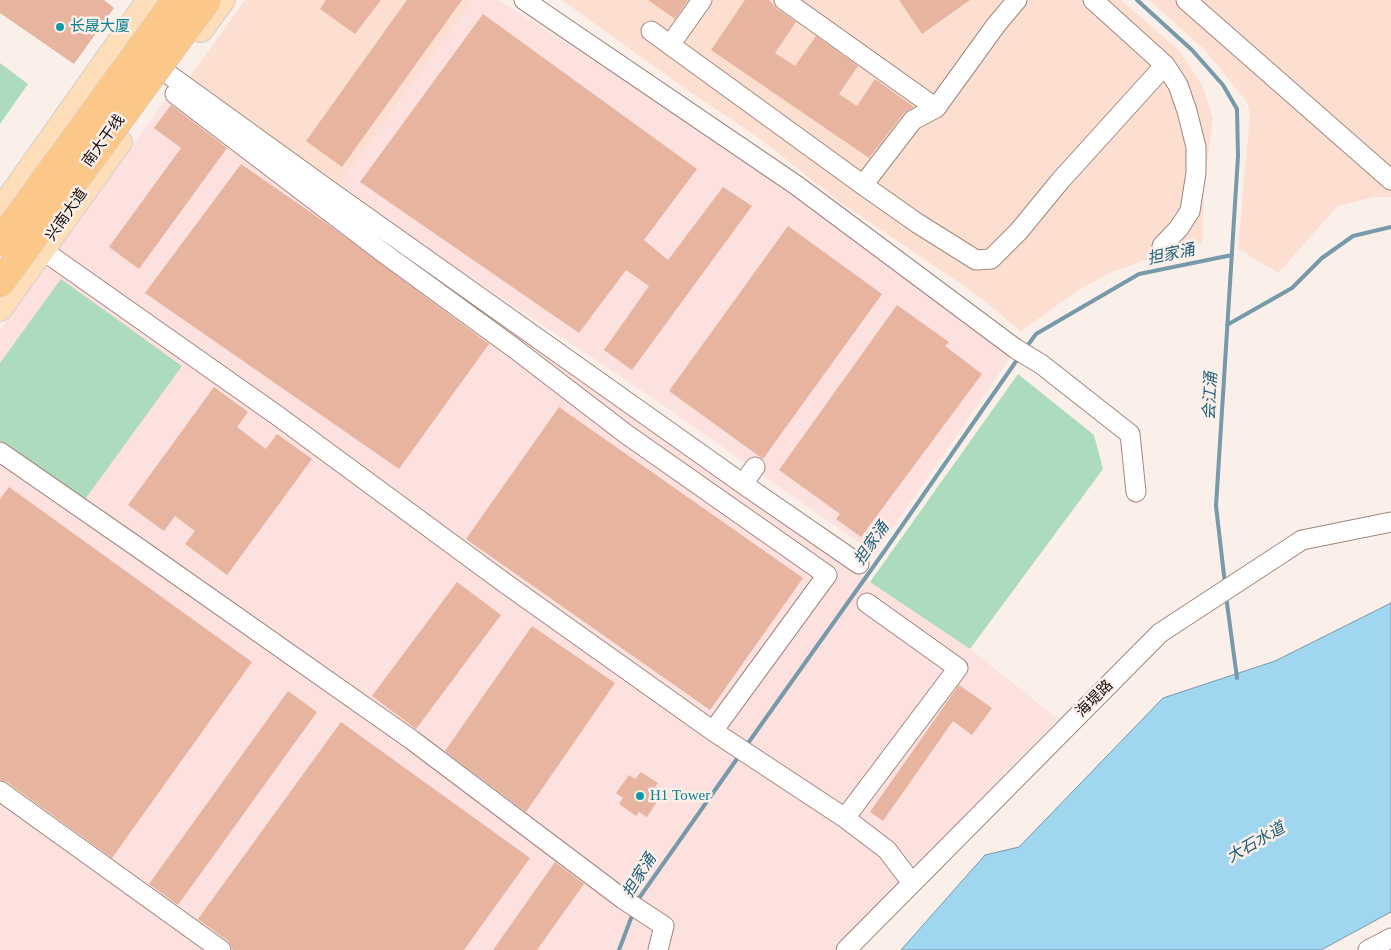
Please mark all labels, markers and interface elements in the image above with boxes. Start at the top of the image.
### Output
place label: 长晟大厦 [70,18,130,36]
marker: 长晟大厦 [54,21,66,33]
street label: 南大干线 [79,111,129,171]
street label: 兴南大道 [42,185,92,245]
water label: 担家涌 [1146,241,1196,269]
water label: 会江涌 [1200,372,1222,420]
water label: 担家涌 [850,519,894,569]
street label: 海堤路 [1073,677,1117,721]
place label: H1 Tower [650,787,710,805]
marker: H1 Tower [634,790,646,802]
water label: 大石水道 [1223,819,1289,867]
water label: 担家涌 [619,851,661,901]

